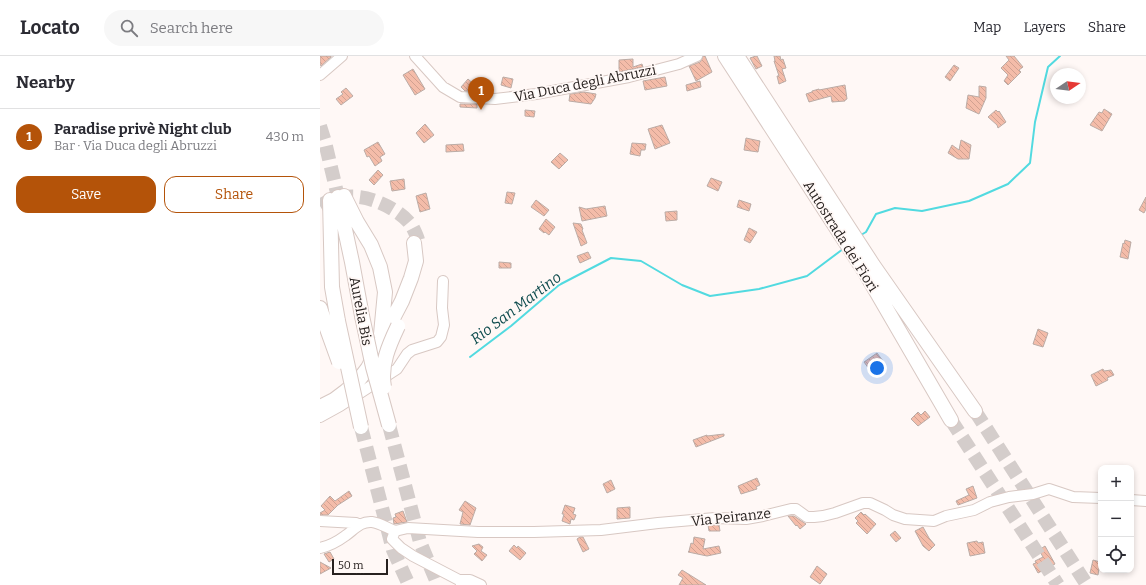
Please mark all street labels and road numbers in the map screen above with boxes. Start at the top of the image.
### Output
street label: Via Duca degli Abruzzi [513,61,658,106]
street label: Autostrada dei Fiori [799,178,882,295]
street label: Aurelia Bis [346,275,376,347]
street label: Via Peiranze [690,505,772,530]

